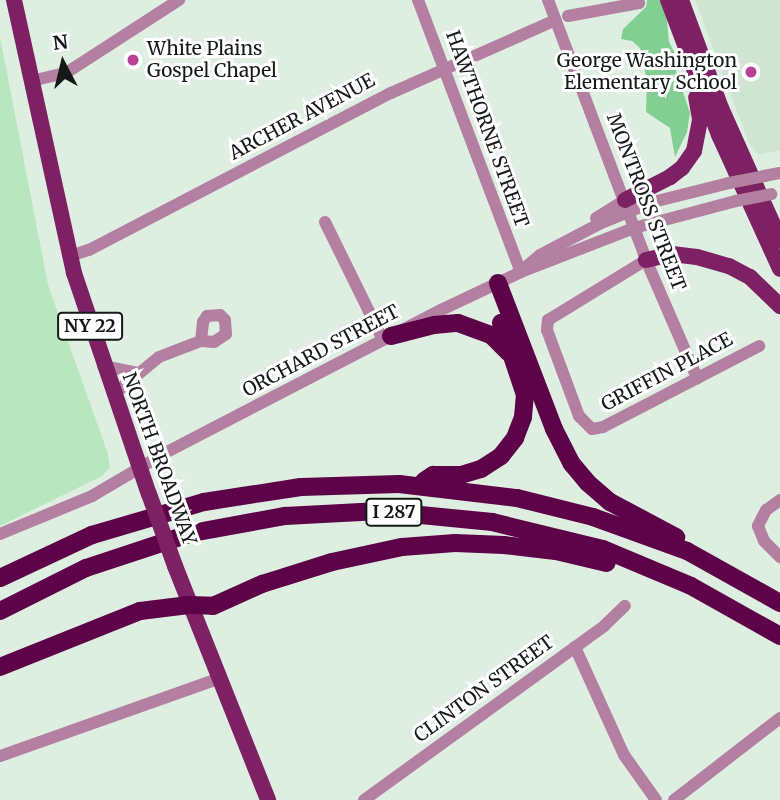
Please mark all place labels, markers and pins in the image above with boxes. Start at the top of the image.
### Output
place label: White Plains Gospel Chapel [147,38,277,82]
place label: George Washington Elementary School [557,50,737,94]
marker: White Plains Gospel Chapel [125,52,141,68]
marker: George Washington Elementary School [743,64,759,80]

